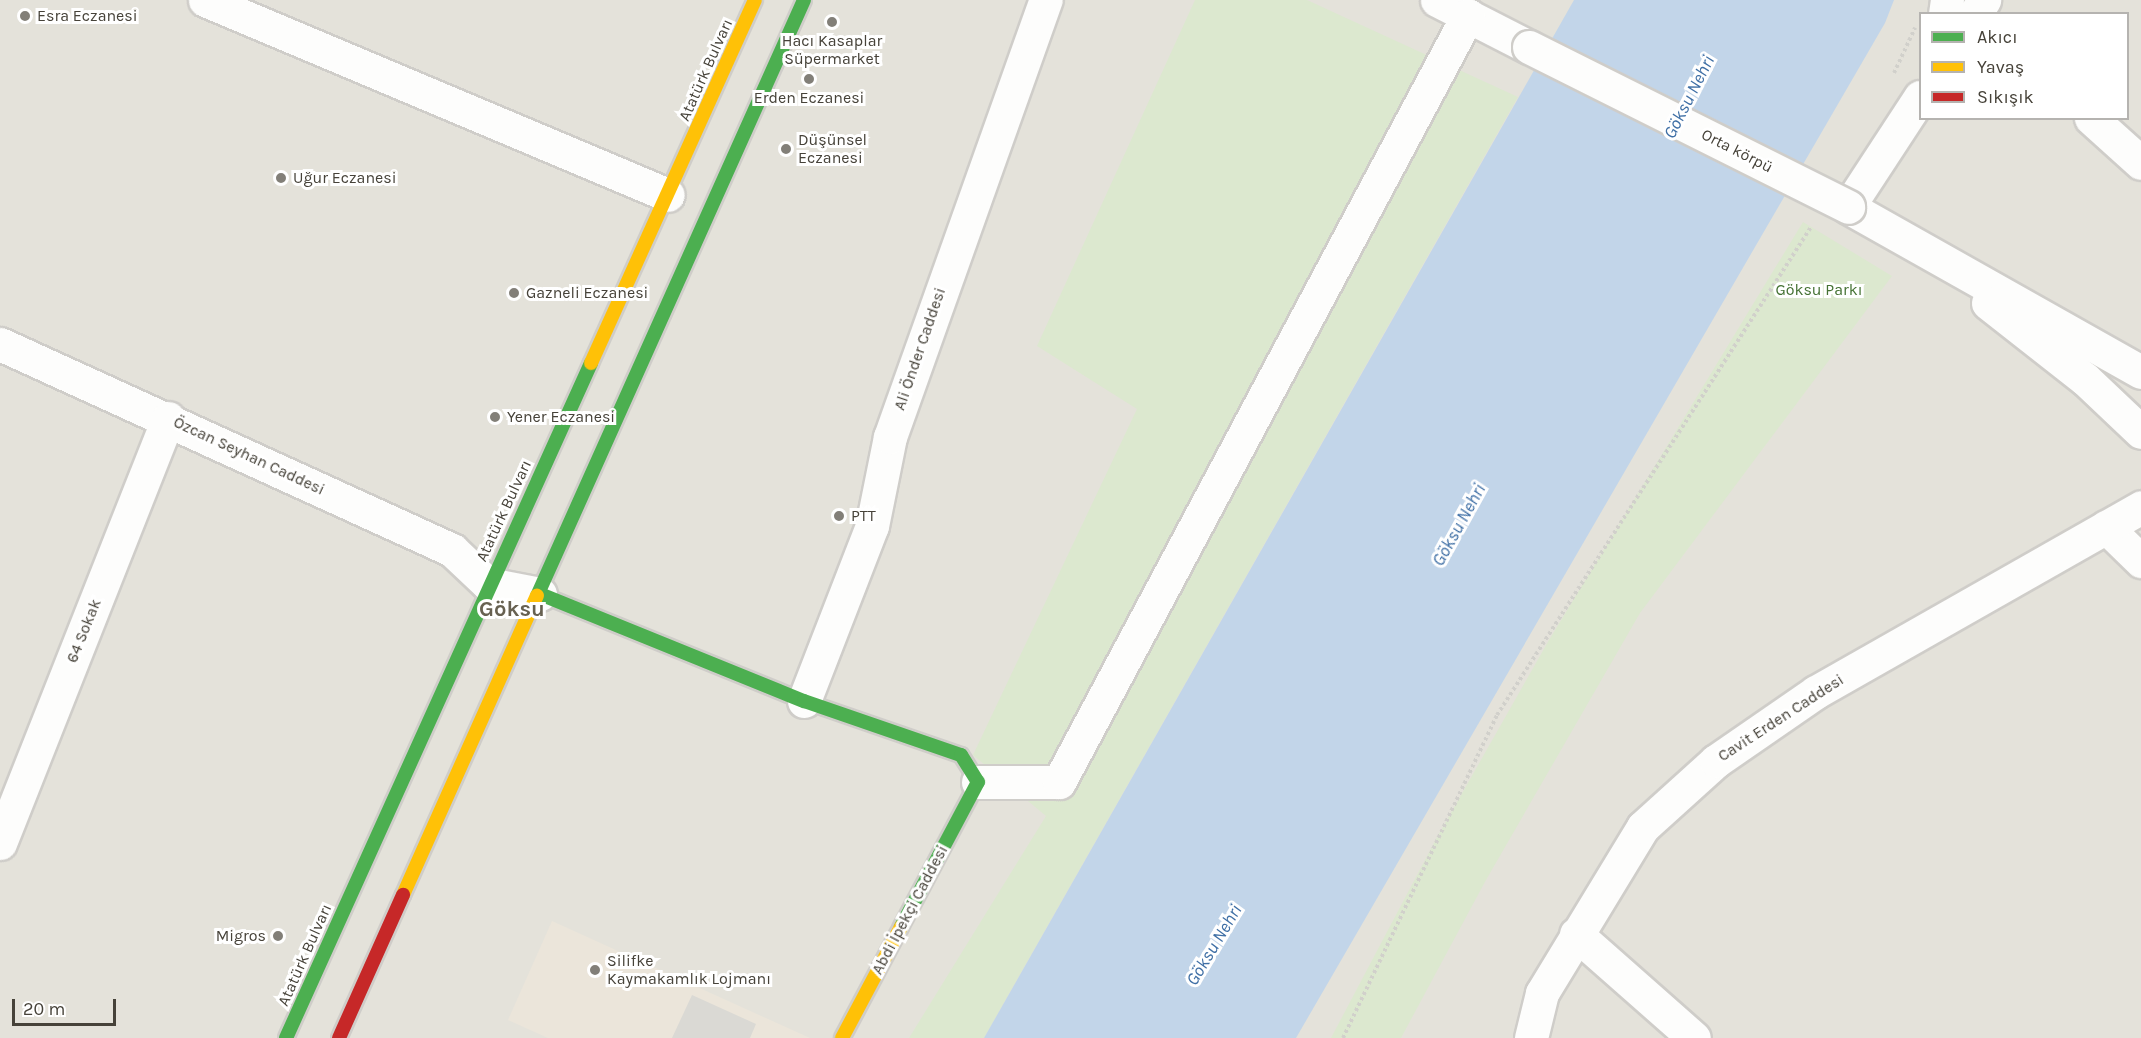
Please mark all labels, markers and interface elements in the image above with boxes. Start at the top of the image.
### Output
place label: Esra Eczanesi [37,6,137,26]
marker: Esra Eczanesi [18,9,32,23]
legend [1919,12,2129,120]
marker: Hacı Kasaplar Süpermarket [825,15,839,29]
street label: Atatürk Bulvarı [675,16,737,124]
text: Akıcı [1977,26,2018,48]
place label: Hacı Kasaplar Süpermarket [782,31,882,69]
water label: Göksu Nehri [1659,52,1719,142]
text: Yavaş [1977,56,2024,78]
marker: Erden Eczanesi [802,72,816,86]
text: Sıkışık [1977,86,2034,108]
place label: Erden Eczanesi [754,88,864,108]
street label: Orta körpü [1698,125,1776,177]
place label: Düşünsel Eczanesi [798,130,867,168]
marker: Düşünsel Eczanesi [779,142,793,156]
place label: Uğur Eczanesi [293,168,396,188]
marker: Uğur Eczanesi [274,171,288,185]
park label: Göksu Parkı [1775,280,1863,300]
place label: Gazneli Eczanesi [526,283,648,303]
street label: Ali Önder Caddesi [890,285,950,413]
marker: Gazneli Eczanesi [507,286,521,300]
place label: Yener Eczanesi [507,407,615,427]
marker: Yener Eczanesi [488,410,502,424]
street label: Özcan Seyhan Caddesi [170,413,328,499]
street label: Atatürk Bulvarı [472,457,536,565]
water label: Göksu Nehri [1428,480,1490,570]
place label: PTT [851,506,876,526]
marker: PTT [832,509,846,523]
street label: 64 Sokak [63,596,105,666]
district label: Göksu [479,597,545,623]
street label: Cavit Erden Caddesi [1714,670,1848,766]
street label: Abdi İpekçi Caddesi [868,842,952,978]
street label: Atatürk Bulvarı [274,901,336,1009]
water label: Göksu Nehri [1181,901,1247,989]
place label: Migros [216,926,266,946]
marker: Migros [271,929,285,943]
place label: Silifke Kaymakamlık Lojmanı [607,951,771,989]
marker: Silifke Kaymakamlık Lojmanı [588,963,602,977]
scale bar [15,987,118,1025]
text: 20 m [23,998,65,1020]

